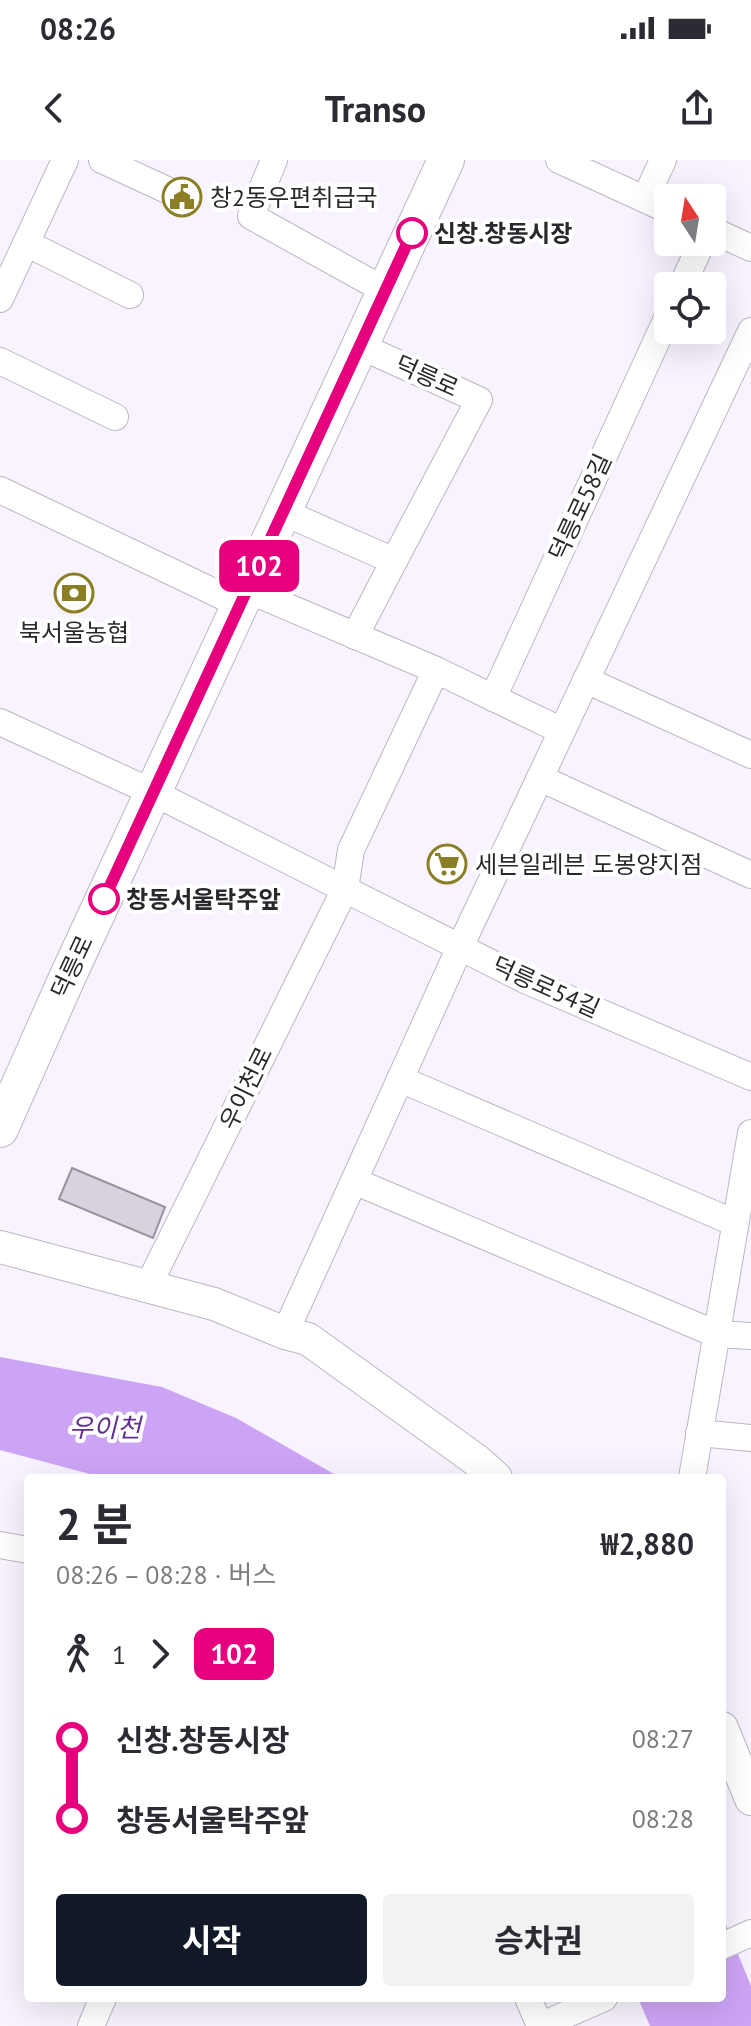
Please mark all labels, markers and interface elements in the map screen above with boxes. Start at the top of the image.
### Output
text: 08:26 [40,9,116,48]
text: Transo [325,85,426,132]
icon: back [32,86,76,130]
icon: share [675,86,719,130]
public building icon: 창2동우편취급국 [161,176,203,218]
place label: 창2동우편취급국 [210,182,378,213]
north arrow [654,184,726,256]
map controls [654,184,726,344]
marker: 신창.창동시장 [397,218,427,248]
place label: 신창.창동시장 [434,218,572,249]
button: locate [654,272,726,344]
street label: 덕릉로 [390,348,464,404]
street label: 덕릉로58길 [542,449,618,565]
line badge: 102 [213,540,305,592]
text: 102 [235,547,283,584]
bank icon: 북서울농협 [53,572,95,614]
place label: 북서울농협 [19,617,129,648]
supermarket icon: 세븐일레븐 도봉양지점 [426,843,468,885]
place label: 세븐일레븐 도봉양지점 [475,849,702,880]
marker: 창동서울탁주앞 [89,884,119,914]
place label: 창동서울탁주앞 [126,884,281,915]
street label: 덕릉로 [44,930,100,1004]
street label: 덕릉로54길 [487,950,605,1024]
street label: 우이천로 [213,1042,279,1134]
water label: 우이천 [69,1411,144,1444]
text: 2 분 [56,1495,133,1552]
text: ₩2,880 [601,1524,694,1563]
text: 08:26 – 08:28 · 버스 [56,1558,276,1591]
icon: walk [56,1632,100,1676]
icon: forward [138,1632,182,1676]
text: 102 [210,1635,258,1672]
text: 1 [112,1638,126,1671]
text: 신창.창동시장 [116,1720,289,1759]
text: 08:27 [632,1722,694,1755]
text: 창동서울탁주앞 [116,1800,309,1839]
text: 08:28 [632,1802,694,1835]
button: 시작 [56,1894,367,1986]
button: 승차권 [383,1894,694,1986]

